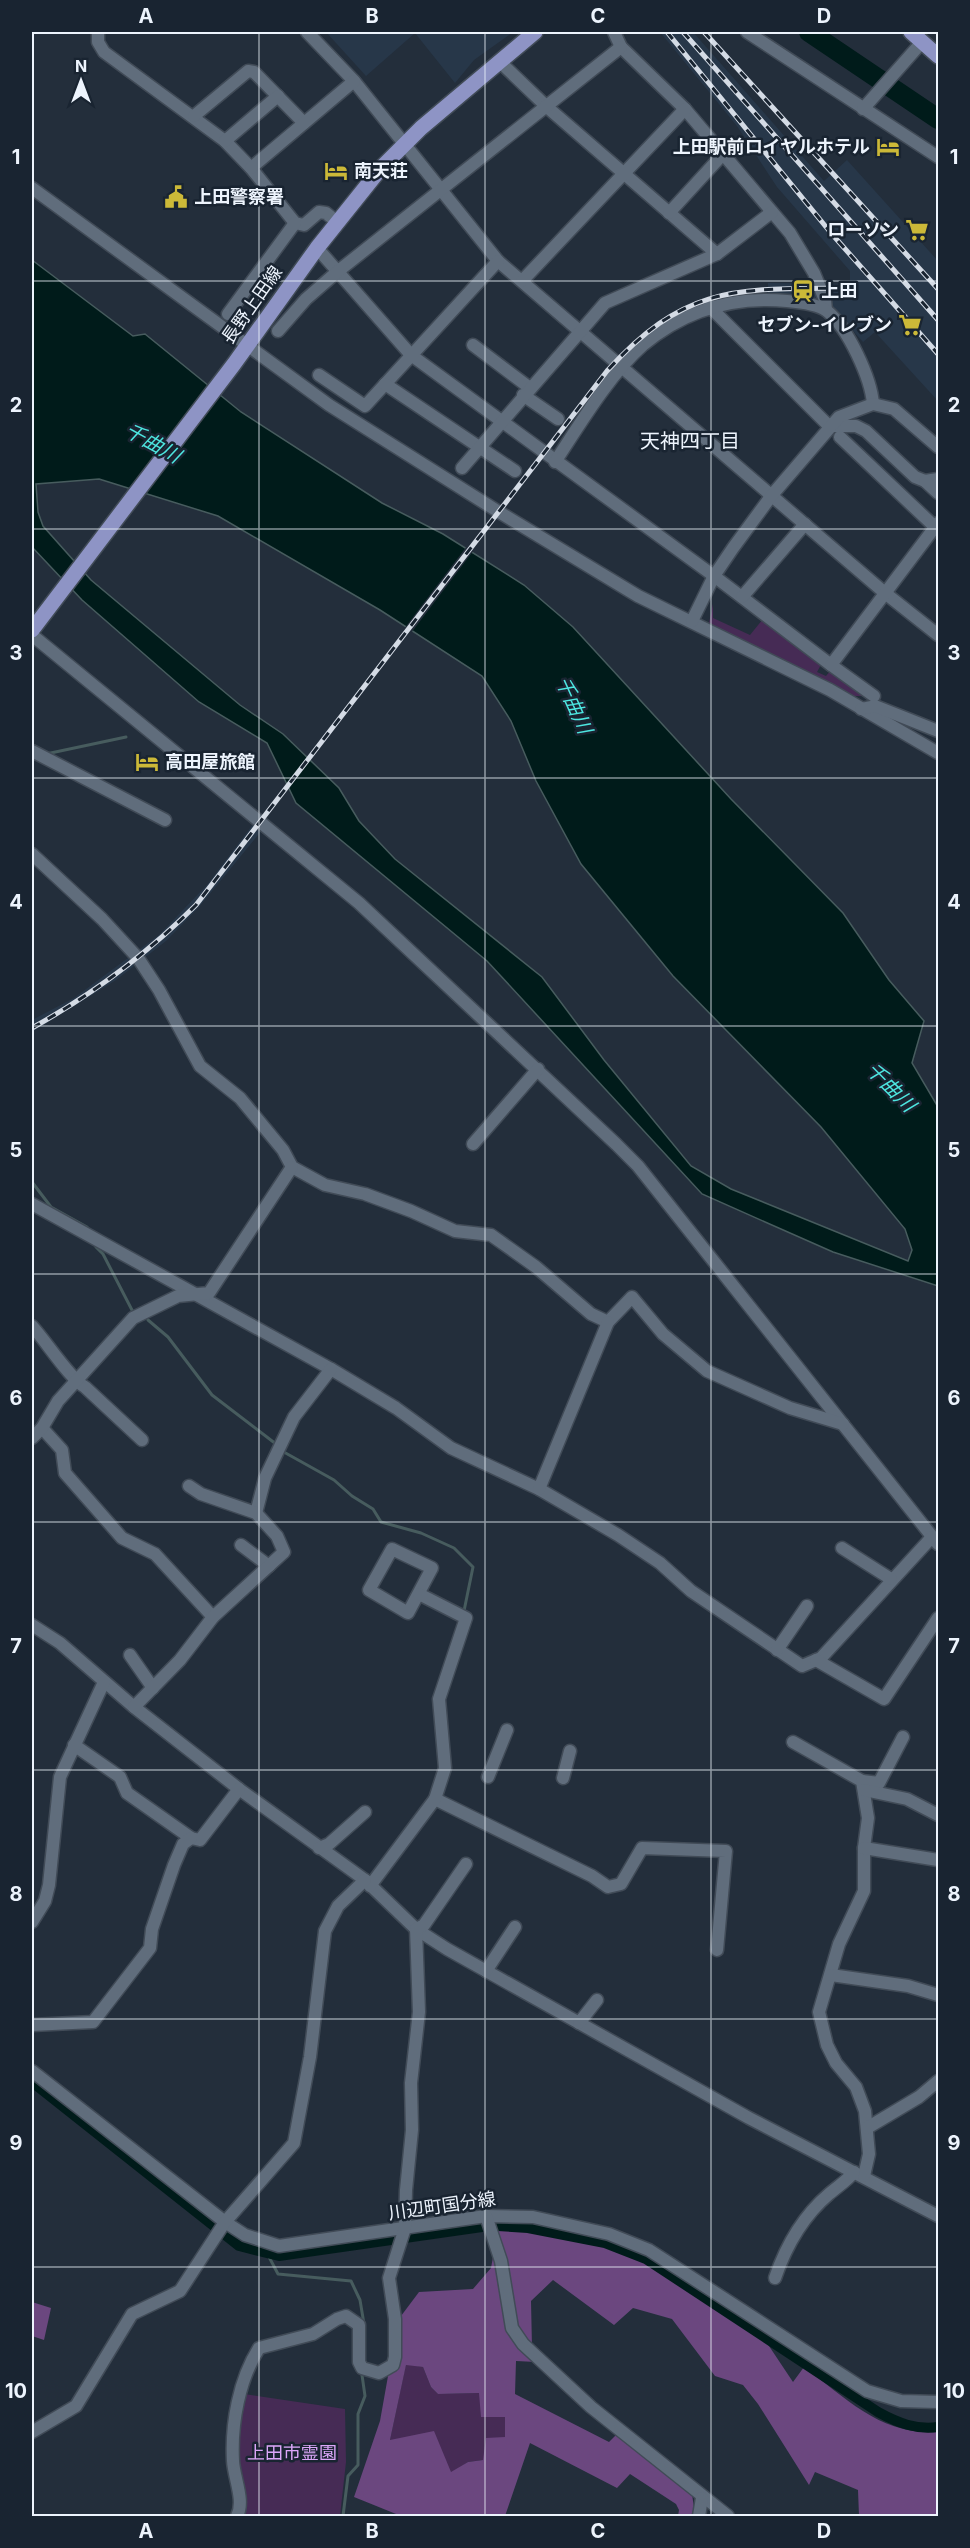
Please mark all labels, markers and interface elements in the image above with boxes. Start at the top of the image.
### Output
text: A [139,4,154,28]
text: B [365,4,379,28]
text: C [591,4,605,28]
text: D [817,4,831,28]
north arrow [51,51,111,111]
text: N [75,56,87,76]
hotel icon: 上田駅前ロイヤルホテル [875,134,901,160]
place label: 上田駅前ロイヤルホテル [673,136,870,157]
text: 1 [12,145,20,169]
text: 1 [950,145,958,169]
hotel icon: 南天荘 [323,158,349,184]
place label: 南天荘 [354,160,408,181]
public building icon: 上田警察署 [163,184,189,210]
place label: 上田警察署 [194,186,284,207]
supermarket icon: ローソン [904,217,930,243]
place label: ローソン [827,219,899,240]
street label: 長野上田線 [217,262,286,348]
station icon: 上田 [790,278,816,304]
place label: 上田 [821,280,857,301]
supermarket icon: セブン-イレブン [897,312,923,338]
place label: セブン-イレブン [758,314,892,335]
text: 2 [10,393,22,417]
text: 2 [948,393,960,417]
water label: 千曲川 [121,418,187,469]
district label: 天神四丁目 [640,429,740,453]
text: 3 [10,641,22,665]
text: 3 [948,641,960,665]
water label: 千曲川 [551,673,598,739]
hotel icon: 高田屋旅館 [134,749,160,775]
place label: 高田屋旅館 [165,751,255,772]
text: 4 [9,890,23,914]
text: 4 [947,890,961,914]
water label: 千曲川 [861,1057,922,1118]
text: 5 [10,1138,22,1162]
text: 5 [948,1138,960,1162]
text: 6 [10,1386,23,1410]
text: 6 [948,1386,961,1410]
text: 7 [10,1634,22,1658]
text: 7 [948,1634,960,1658]
text: 8 [9,1882,23,1906]
text: 8 [947,1882,961,1906]
text: 9 [10,2131,23,2155]
text: 9 [948,2131,961,2155]
street label: 川辺町国分線 [387,2188,497,2223]
text: 10 [5,2379,27,2403]
text: 10 [943,2379,965,2403]
park label: 上田市霊園 [247,2442,337,2463]
text: A [139,2519,154,2543]
text: B [365,2519,379,2543]
text: C [591,2519,605,2543]
text: D [817,2519,831,2543]

